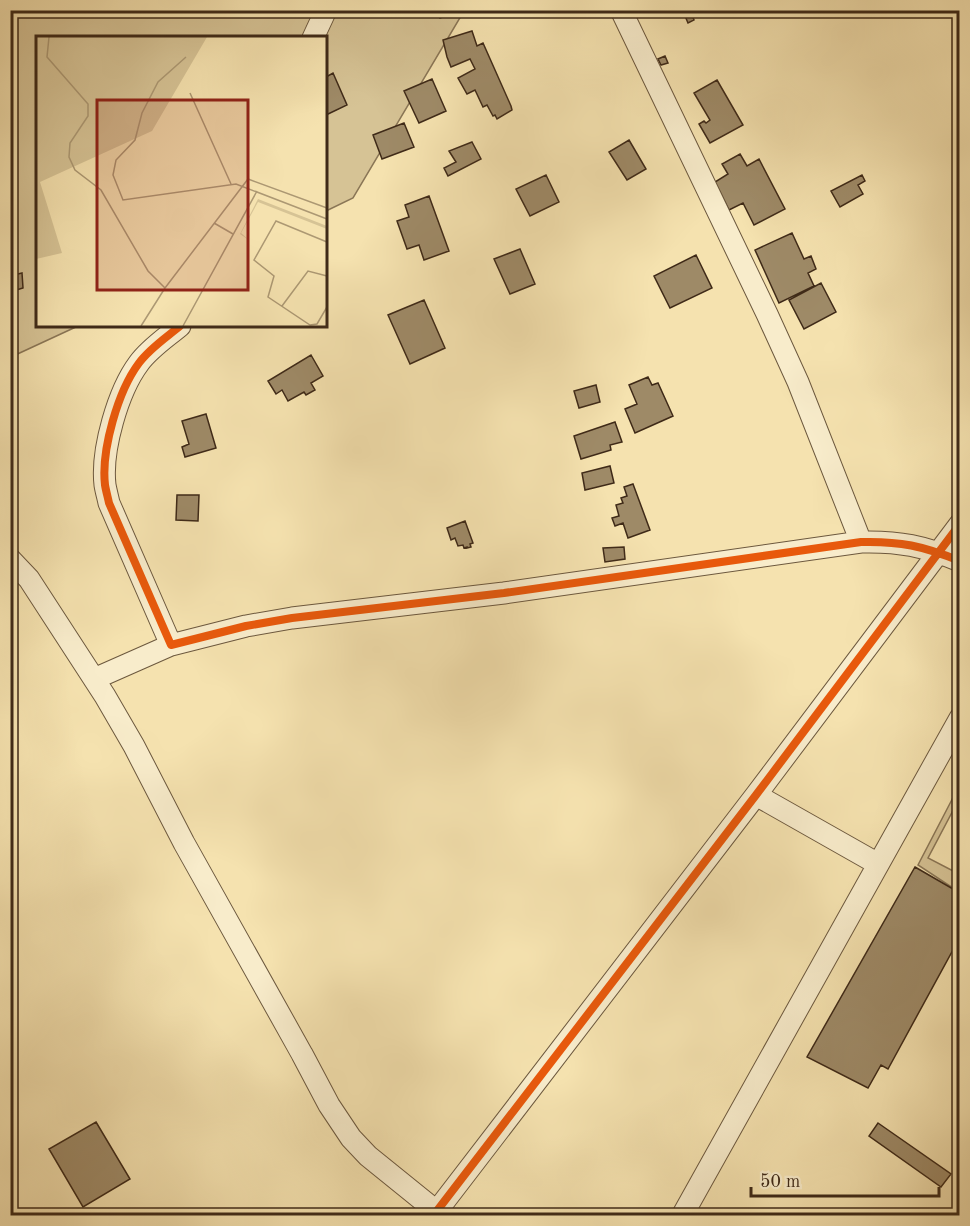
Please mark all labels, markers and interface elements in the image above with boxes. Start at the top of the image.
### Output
inset map [36,36,327,327]
scale bar [751,1160,938,1198]
text: 50 m [760,1173,800,1191]

